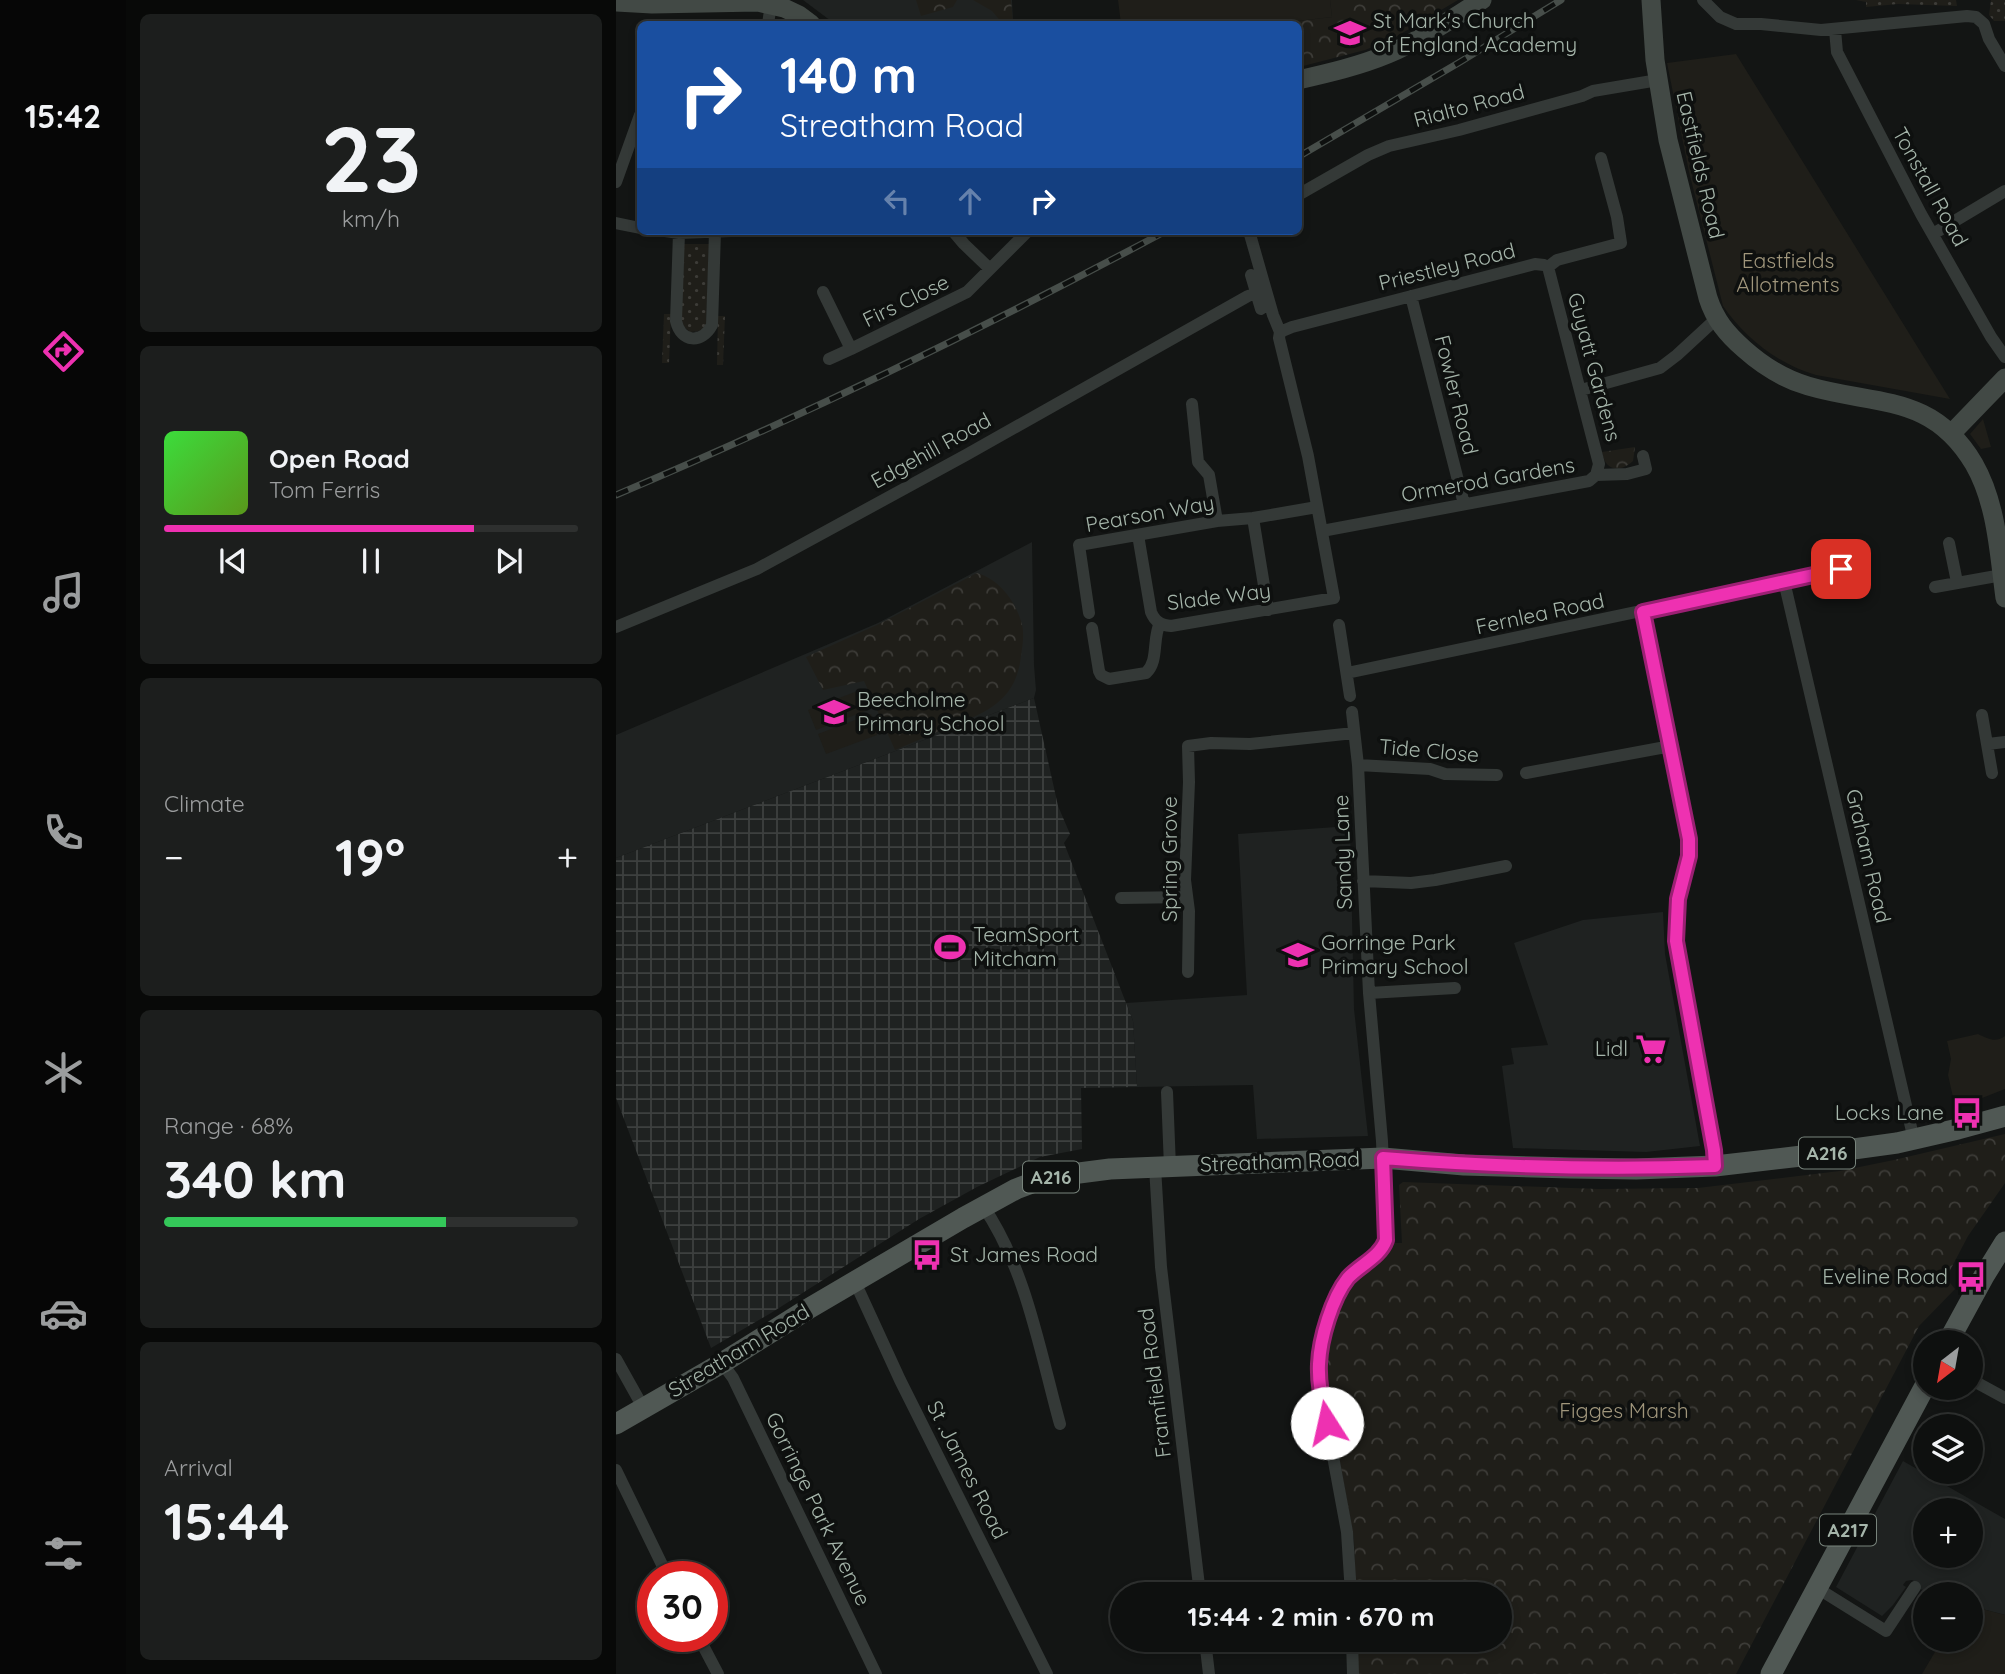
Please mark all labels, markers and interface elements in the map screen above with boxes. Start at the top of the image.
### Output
place label: St Mark's Church of England Academy [1373,7,1577,57]
school or university icon: St Mark's Church of England Academy [1333,16,1367,50]
text: 140 m [780,44,917,105]
icon: right [665,49,756,140]
street label: Rialto Road [1411,78,1527,132]
street label: Eastfields Road [1671,88,1731,241]
text: 15:42 [25,96,101,136]
text: 23 [321,101,421,215]
text: Streatham Road [780,105,1024,145]
street label: Tonstall Road [1887,122,1974,251]
icon: left [878,182,916,220]
icon: ahead [951,182,989,220]
icon: right [1024,182,1062,220]
text: km/h [342,204,400,233]
street label: Priestley Road [1376,236,1518,296]
park label: Eastfields Allotments [1736,247,1840,297]
street label: Firs Close [858,268,953,332]
street label: Guyatt Gardens [1563,289,1627,444]
icon: directions [39,327,88,376]
street label: Fowler Road [1430,332,1484,457]
street label: Edgehill Road [866,407,995,494]
text: Open Road [269,442,410,475]
street label: Ormerod Gardens [1399,451,1577,507]
text: Tom Ferris [269,475,380,504]
street label: Pearson Way [1083,489,1216,537]
pin [1811,539,1871,599]
icon: previous [214,542,252,580]
icon: pause [352,542,390,580]
icon: next [490,542,528,580]
icon: arrive [1822,550,1860,588]
icon: music [39,568,88,617]
street label: Slade Way [1165,577,1272,615]
street label: Fernlea Road [1473,587,1606,639]
place label: Beecholme Primary School [857,686,1005,736]
school or university icon: Beecholme Primary School [817,695,851,729]
street label: Tide Close [1378,733,1480,767]
street label: Graham Road [1841,786,1897,925]
text: Climate [164,789,245,818]
street label: Sandy Lane [1327,794,1357,910]
street label: Spring Grove [1156,796,1182,922]
icon: phone [39,808,88,857]
text: 19° [335,824,405,889]
text: − [164,833,184,881]
text: + [557,833,578,881]
place label: TeamSport Mitcham [973,921,1079,971]
place label: Gorringe Park Primary School [1321,929,1469,979]
sports icon: TeamSport Mitcham [933,930,967,964]
school or university icon: Gorringe Park Primary School [1281,938,1315,972]
supermarket icon: Lidl [1634,1032,1668,1066]
place label: Lidl [1595,1035,1628,1061]
icon: climate [39,1048,88,1097]
bus stop icon: Locks Lane [1950,1096,1984,1130]
place label: Locks Lane [1835,1099,1944,1125]
text: Range · 68% [164,1111,293,1140]
road number: A216 [1799,1138,1855,1168]
street label: Streatham Road [1200,1145,1360,1177]
text: 340 km [164,1146,347,1211]
road number: A216 [1023,1162,1079,1192]
bus stop icon: St James Road [910,1238,944,1272]
place label: St James Road [950,1241,1098,1267]
bus stop icon: Eveline Road [1954,1260,1988,1294]
place label: Eveline Road [1822,1263,1948,1289]
icon: car [39,1289,88,1338]
street label: Streatham Road [663,1298,814,1402]
street label: Framfield Road [1132,1307,1176,1459]
north arrow [1913,1330,1983,1400]
map controls [1913,1330,1983,1652]
position arrow [1290,1386,1364,1460]
street label: St .James Road [922,1396,1014,1543]
park label: Figges Marsh [1559,1397,1689,1423]
street label: Gorringe Park Avenue [761,1407,877,1610]
button: layers [1913,1414,1983,1484]
text: Arrival [164,1453,233,1482]
text: 15:44 [164,1488,290,1553]
button: + [1913,1498,1983,1568]
road number: A217 [1820,1514,1876,1546]
icon: filters [39,1529,88,1578]
speed limit sign: 30 [637,1561,728,1652]
button: − [1913,1582,1983,1652]
text: 15:44 · 2 min · 670 m [1188,1600,1434,1633]

